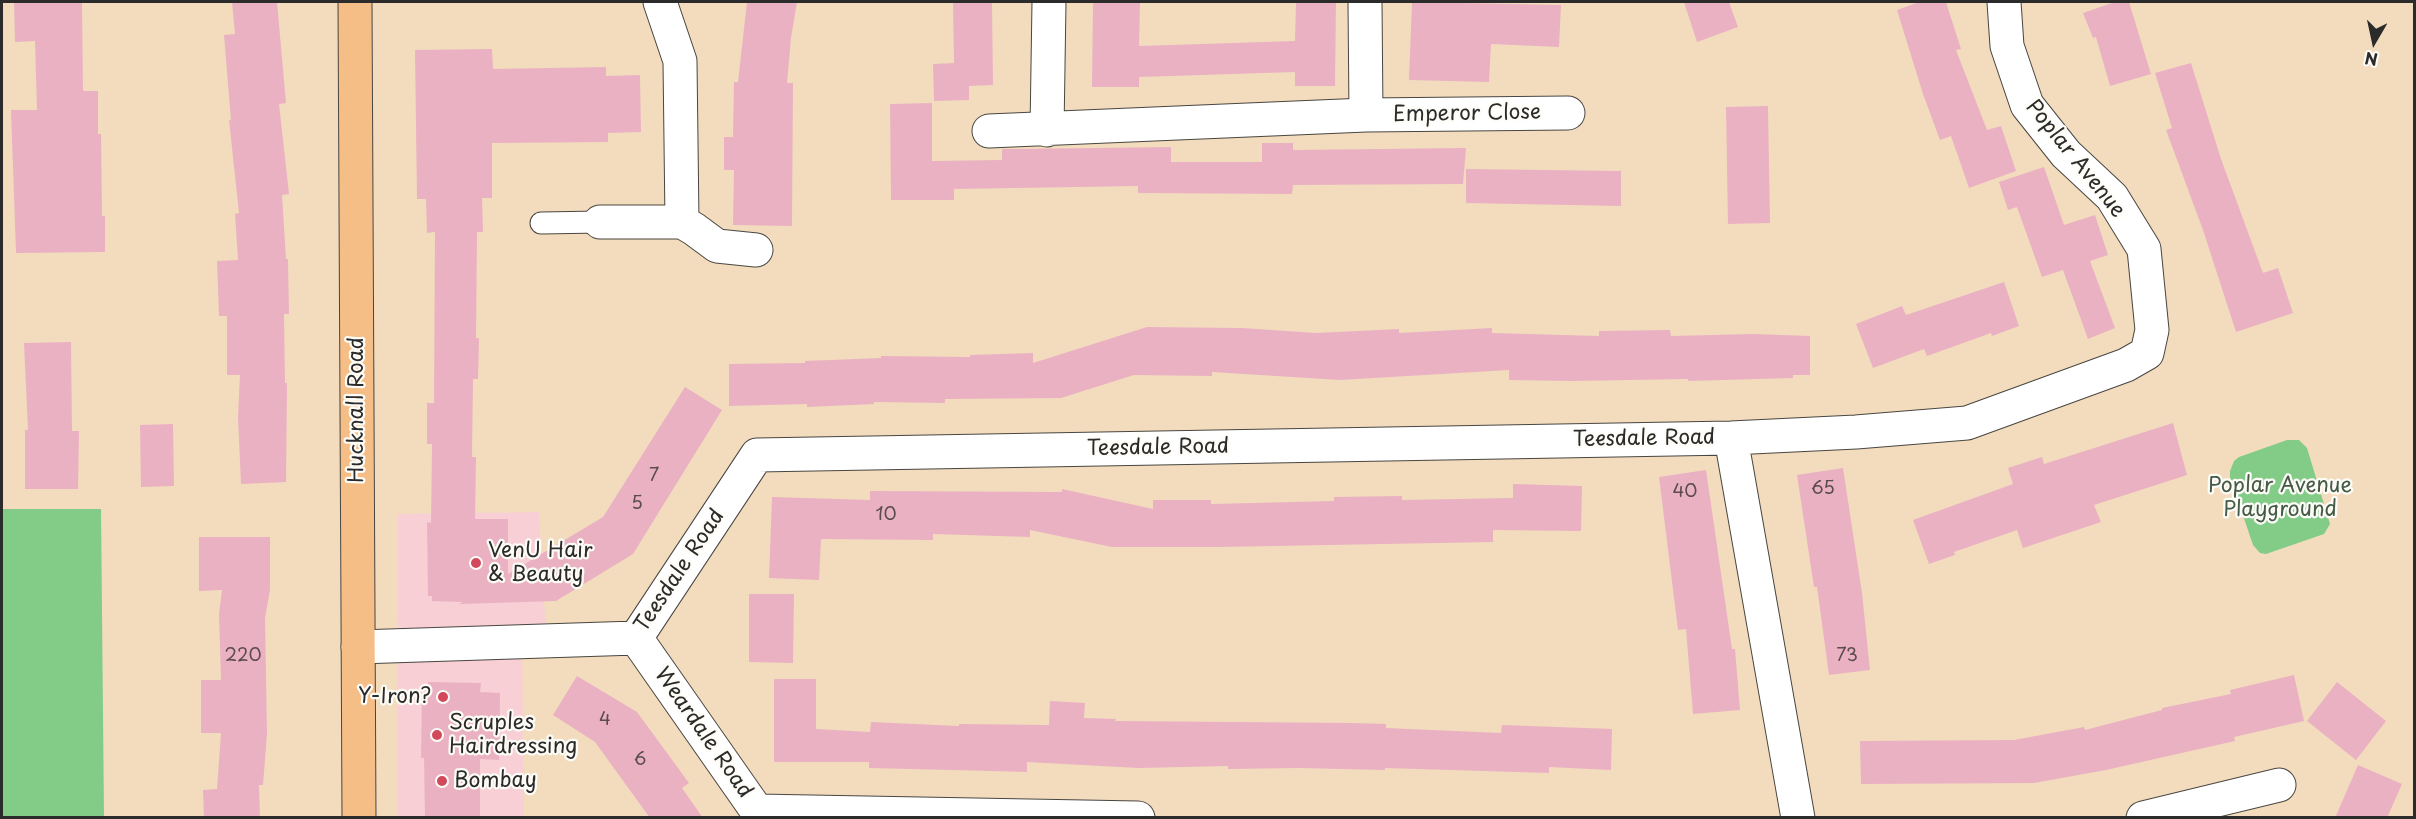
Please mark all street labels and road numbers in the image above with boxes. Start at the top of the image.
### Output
street label: Poplar Avenue [2020,95,2130,223]
street label: Emperor Close [1393,100,1541,128]
street label: Hucknall Road [344,337,370,483]
street label: Teesdale Road [1573,425,1715,453]
street label: Teesdale Road [1087,434,1229,462]
street label: Teesdale Road [630,505,730,637]
street label: Weardale Road [649,663,757,803]

